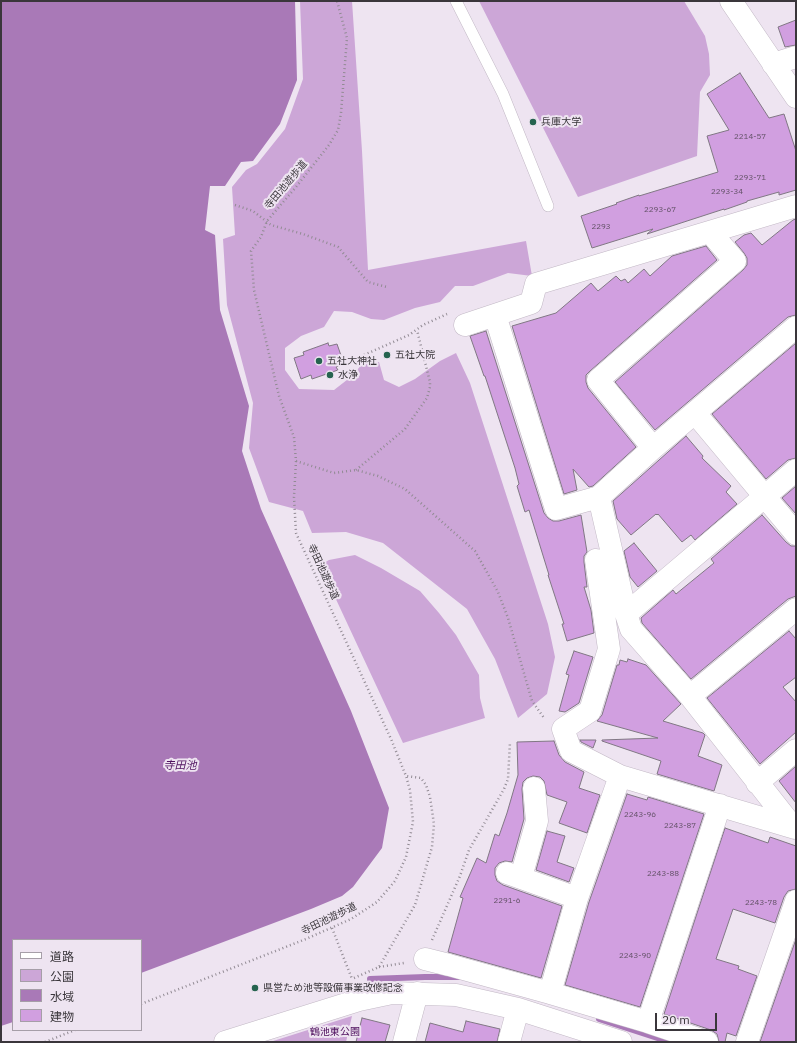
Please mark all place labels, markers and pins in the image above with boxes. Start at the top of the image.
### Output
place label: 兵庫大学 [541,116,581,128]
marker: 兵庫大学 [528,117,538,127]
place label: 五社大院 [395,349,435,361]
marker: 五社大院 [382,350,392,360]
place label: 五社大神社 [327,355,377,367]
marker: 五社大神社 [314,356,324,366]
place label: 水浄 [338,369,358,381]
marker: 水浄 [325,370,335,380]
place label: 県営ため池等設備事業改修記念 [263,982,403,994]
marker: 県営ため池等設備事業改修記念 [250,983,260,993]

